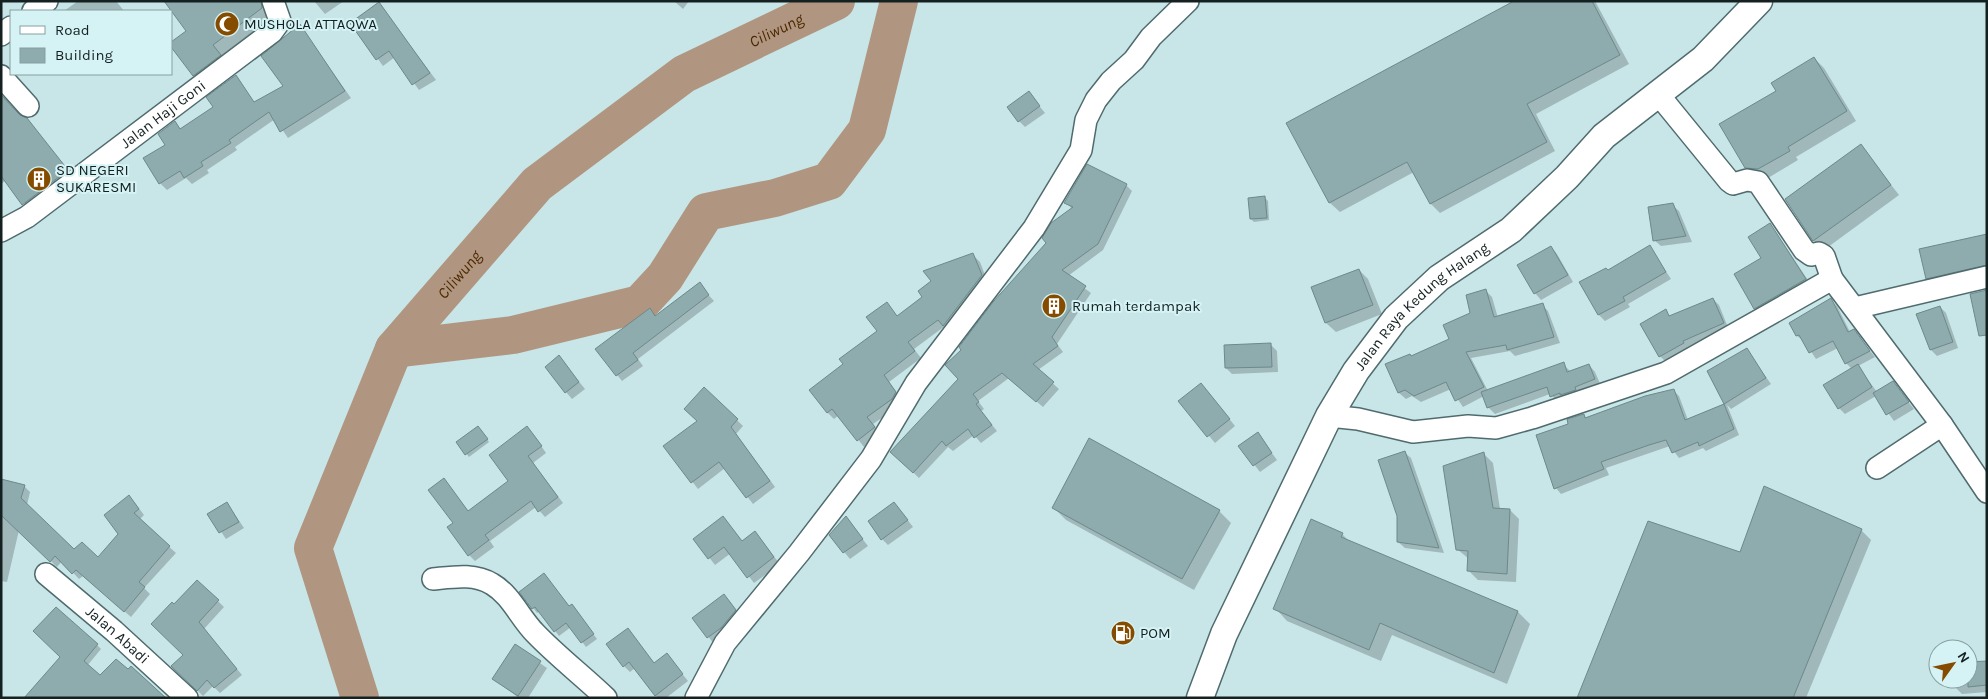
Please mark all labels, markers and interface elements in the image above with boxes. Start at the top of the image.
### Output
water label: Ciliwung [746,9,807,51]
legend [10,10,172,75]
mosque icon: MUSHOLA ATTAQWA [214,11,240,37]
place label: MUSHOLA ATTAQWA [244,15,377,33]
text: Road [55,21,90,39]
text: Building [55,46,113,64]
street label: Jalan Haji Goni [117,76,209,152]
place label: SD NEGERI SUKARESMI [56,161,136,196]
building icon: SD NEGERI SUKARESMI [26,166,52,192]
street label: Jalan Raya Kedung Halang [1351,238,1493,374]
water label: Ciliwung [433,246,486,303]
building icon: Rumah terdampak [1041,293,1067,319]
place label: Rumah terdampak [1072,297,1201,315]
street label: Jalan Abadi [82,602,153,668]
fuel station icon: POM [1110,620,1136,646]
place label: POM [1140,624,1171,642]
north arrow [1928,639,1978,689]
text: N [1954,648,1973,666]

